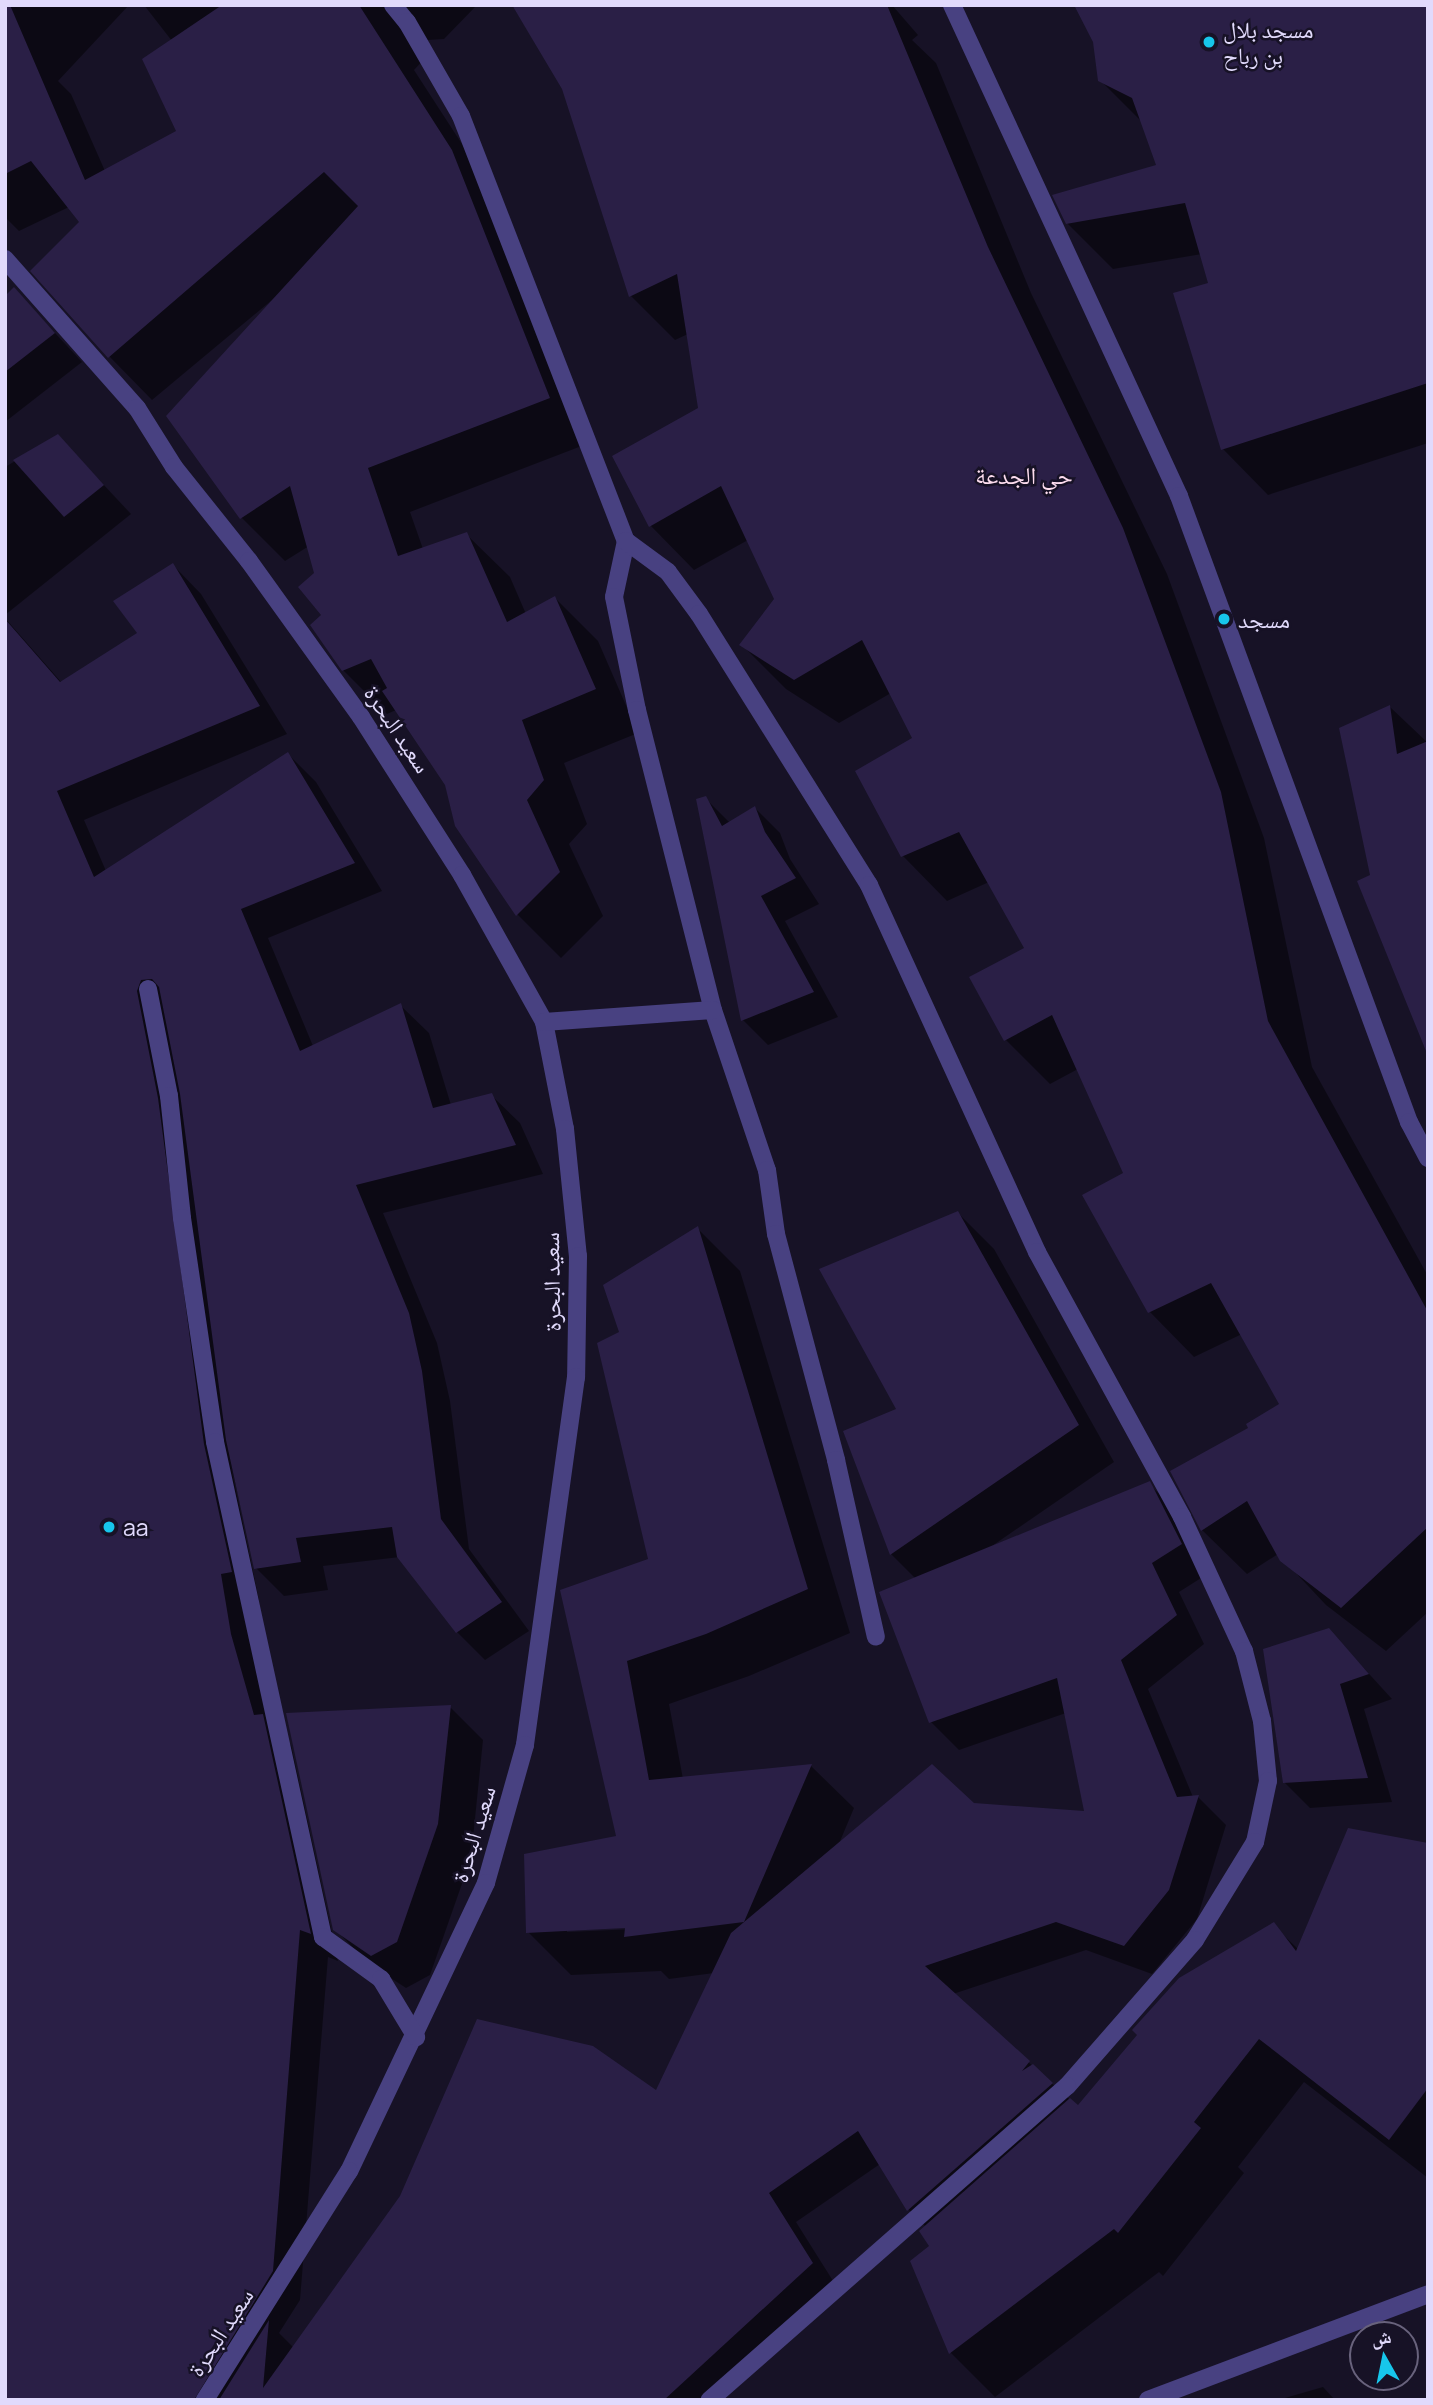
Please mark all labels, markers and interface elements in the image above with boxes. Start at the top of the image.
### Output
place label: مسجد بلال بن رباح [1223,15,1314,69]
marker: مسجد بلال بن رباح [1201,34,1217,50]
district label: حي الجدعة [975,461,1073,489]
place label: مسجد [1238,605,1290,633]
marker: مسجد [1216,611,1232,627]
street label: سعيد البحرة [359,680,437,778]
street label: سعيد البحرة [536,1232,566,1332]
place label: aa [123,1513,149,1541]
marker: aa [101,1519,117,1535]
street label: سعيد البحرة [445,1782,501,1886]
street label: سعيد البحرة [181,2283,259,2381]
north arrow [1349,2321,1419,2391]
text: ش [1369,2323,1393,2352]

